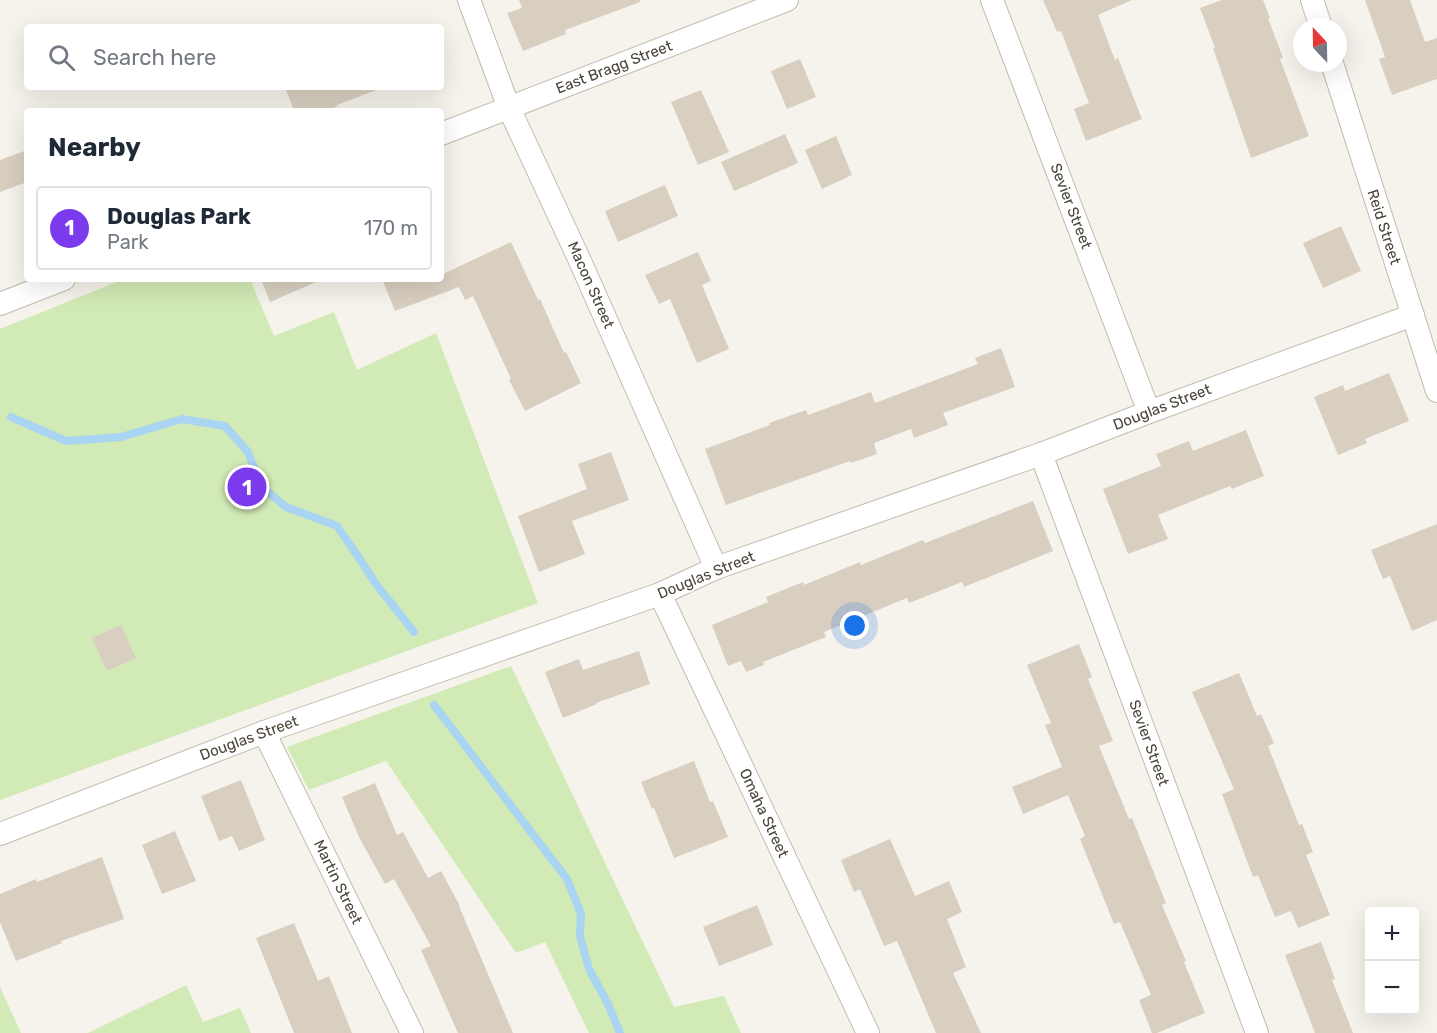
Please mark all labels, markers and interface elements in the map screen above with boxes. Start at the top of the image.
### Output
north arrow [1293,18,1347,72]
search box [24,24,444,90]
street label: East Bragg Street [553,36,675,98]
icon: search [45,41,78,74]
text: Search here [93,44,216,71]
text: Nearby [48,132,141,163]
street label: Sevier Street [1046,161,1096,251]
street label: Reid Street [1363,187,1405,267]
text: Douglas Park [107,203,251,230]
text: 1 [65,216,74,240]
text: 170 m [364,216,418,240]
text: Park [107,230,149,254]
street label: Macon Street [564,239,618,331]
street label: Douglas Street [1110,380,1214,434]
pin: 1 [228,464,266,510]
street label: Douglas Street [655,547,757,603]
your location [840,611,869,640]
street label: Sevier Street [1125,698,1173,789]
street label: Douglas Street [197,712,301,764]
street label: Omaha Street [736,766,793,861]
street label: Martin Street [310,837,366,927]
map controls [1365,907,1419,1015]
button: + [1365,907,1419,961]
button: − [1365,961,1419,1015]

